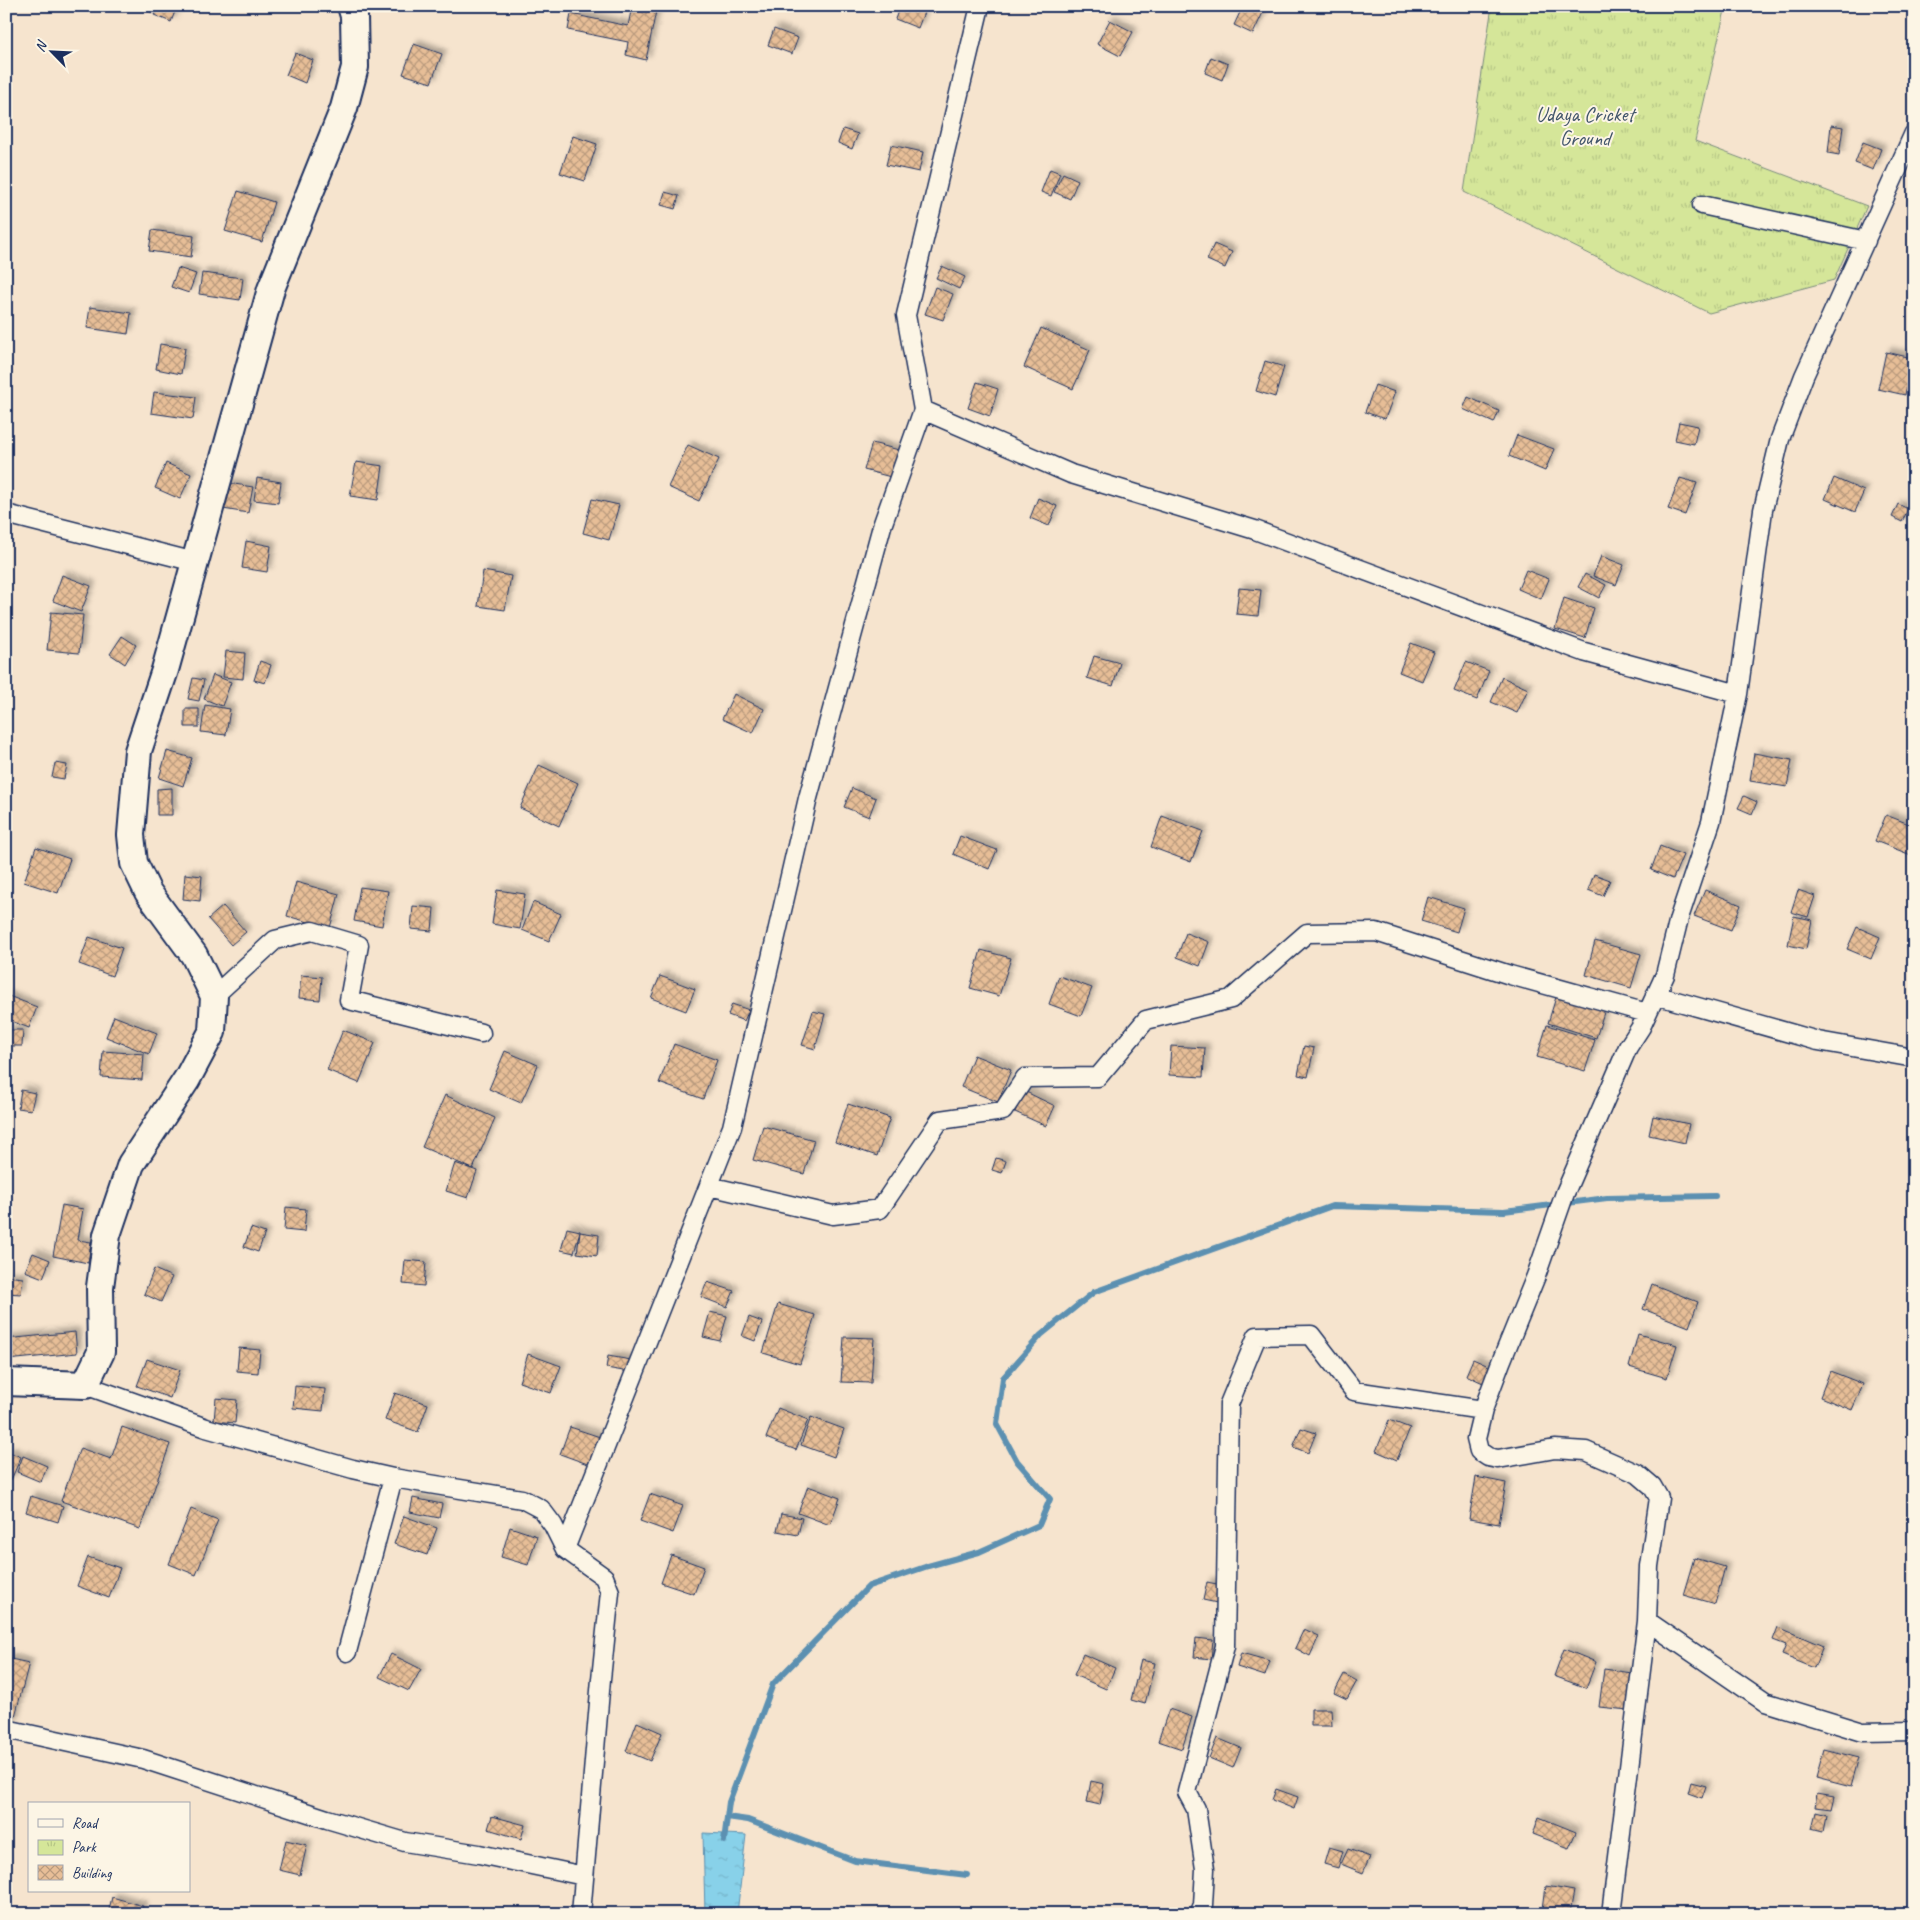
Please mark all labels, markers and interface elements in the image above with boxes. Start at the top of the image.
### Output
north arrow [28,28,78,78]
text: N [31,37,51,54]
park label: Udaya Cricket Ground [1536,101,1637,151]
legend [28,1802,190,1892]
text: Road [72,1814,99,1833]
text: Park [72,1838,97,1857]
text: Building [72,1864,112,1883]

